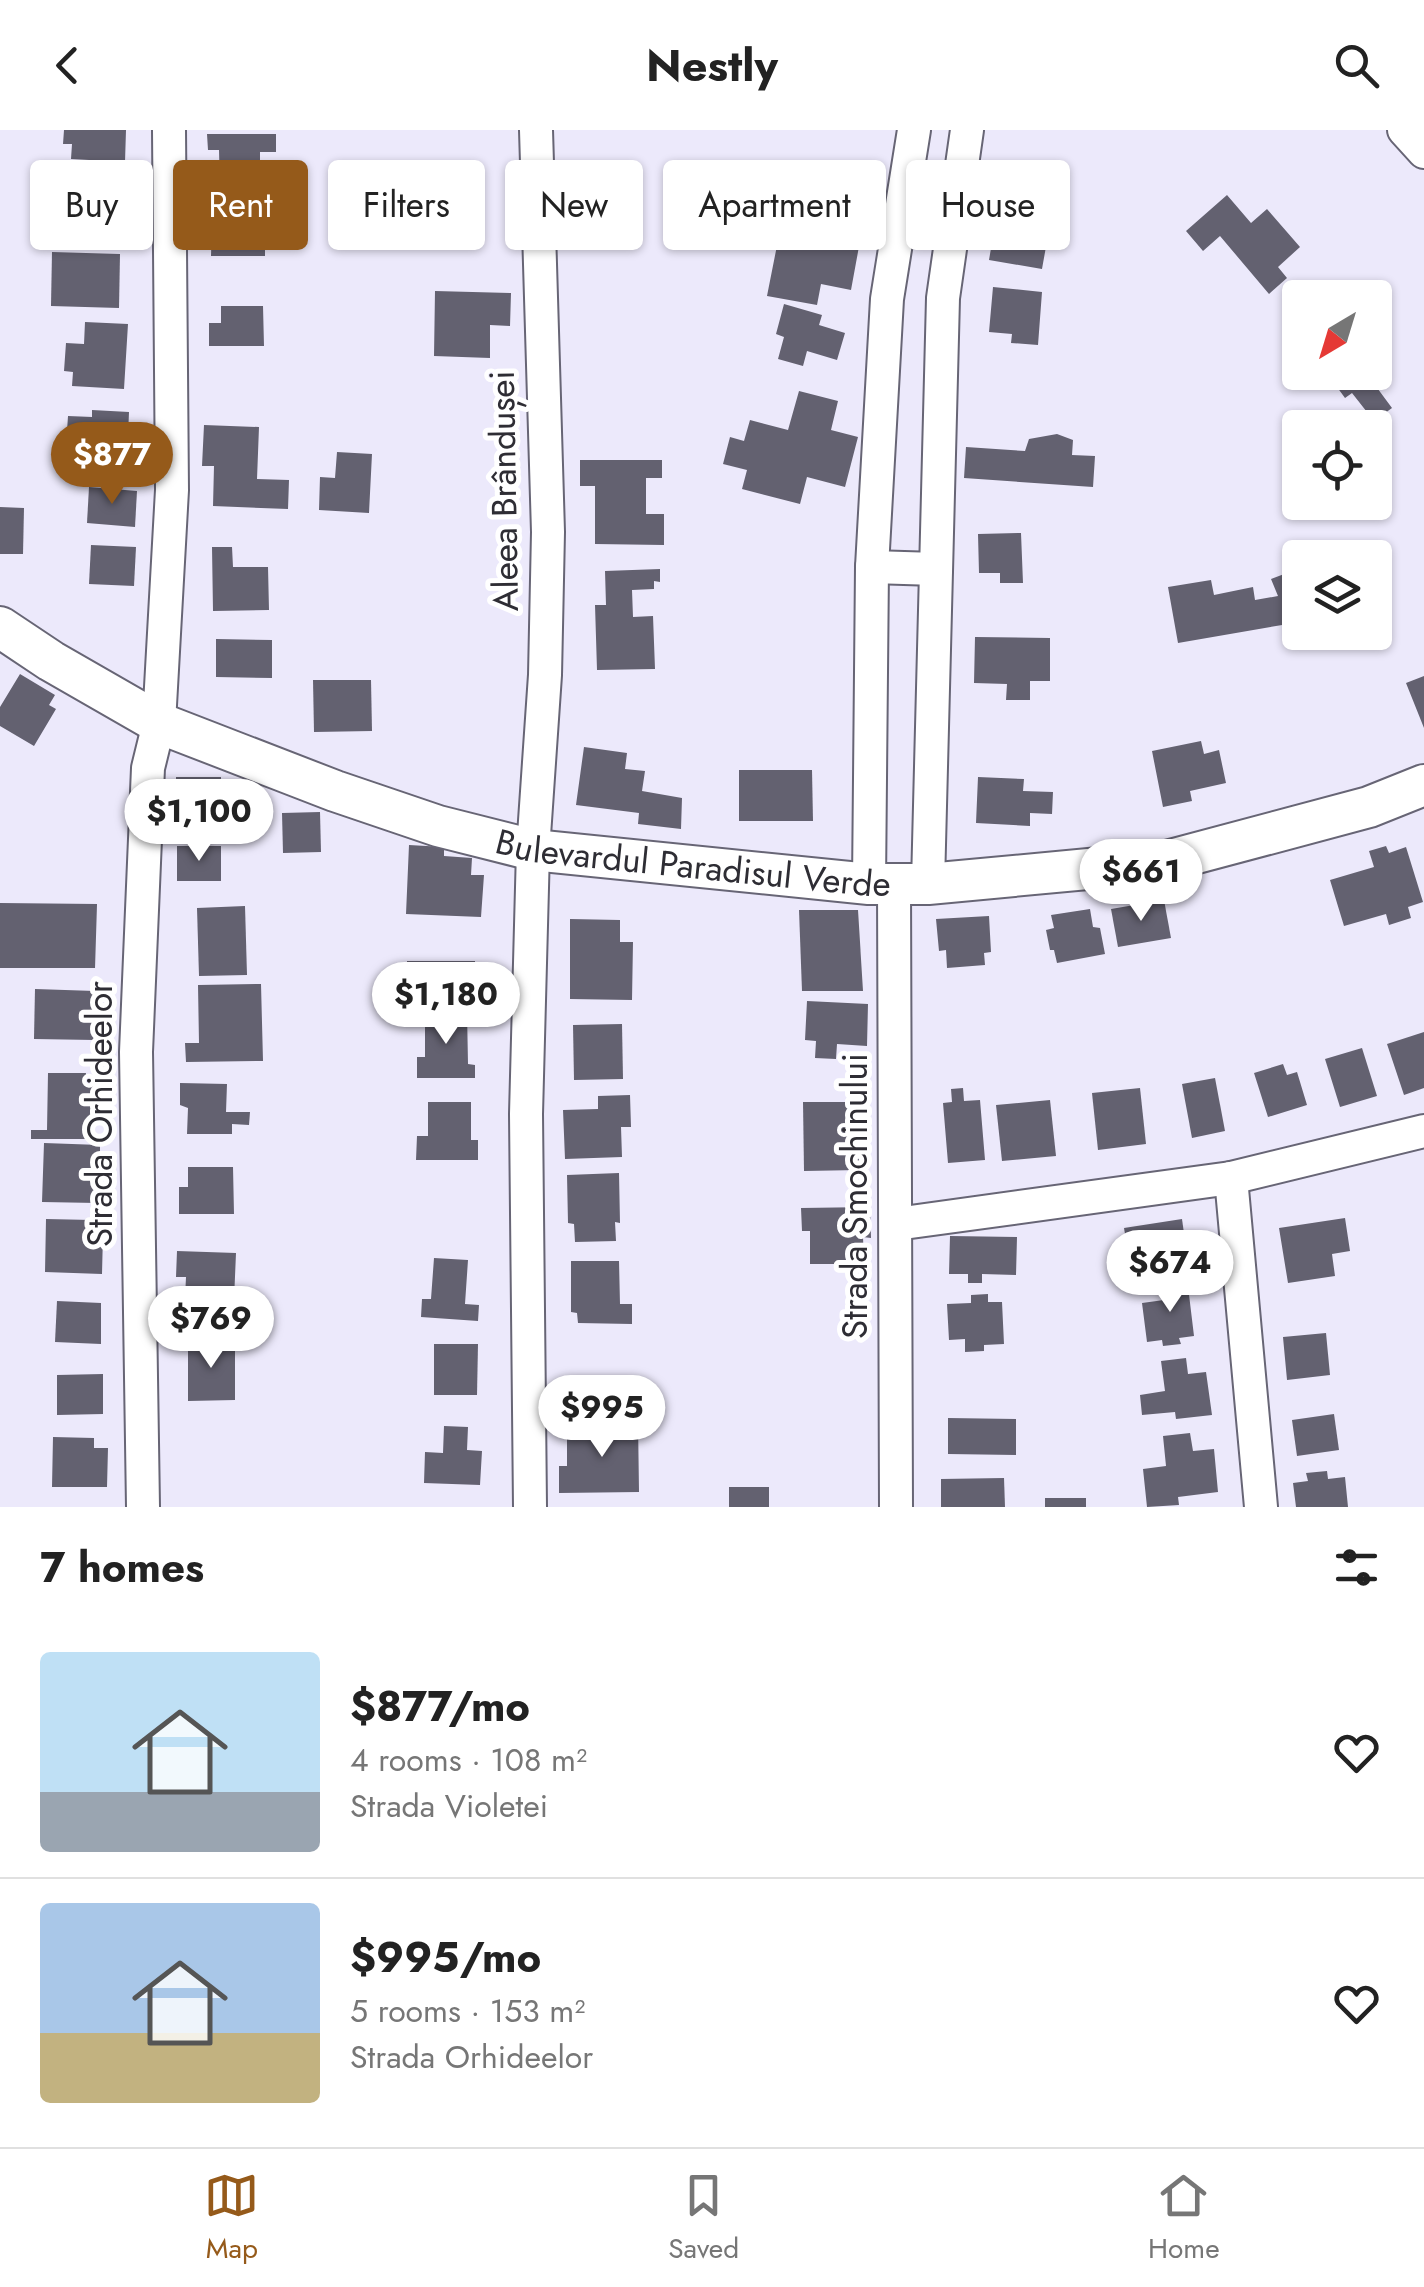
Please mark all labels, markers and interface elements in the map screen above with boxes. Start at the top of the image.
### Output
text: Nestly [646,33,778,98]
icon: back [40,38,95,93]
icon: search [1329,38,1384,93]
chip: Buy [30,160,153,250]
chip: Rent [173,160,308,250]
chip: Filters [328,160,485,250]
chip: New [505,160,643,250]
chip: Apartment [663,160,886,250]
chip: House [906,160,1070,250]
north arrow [1282,280,1392,390]
map controls [1282,280,1392,650]
street label: Aleea Brândușei [477,370,531,612]
button: locate [1282,410,1392,520]
pin: $877 [53,422,171,507]
text: $877 [73,431,151,477]
button: layers [1282,540,1392,650]
pin: $1,100 [118,779,280,864]
text: $1,100 [146,788,252,834]
street label: Bulevardul Paradisul Verde [490,817,891,909]
pin: $661 [1082,839,1200,924]
text: $661 [1101,848,1181,894]
pin: $1,180 [365,962,527,1047]
text: $1,180 [394,971,498,1017]
street label: Strada Orhideelor [75,981,125,1247]
street label: Strada Smochinului [830,1053,880,1339]
pin: $674 [1111,1230,1229,1315]
text: $674 [1129,1239,1211,1285]
pin: $769 [152,1286,270,1371]
text: $769 [170,1295,252,1341]
pin: $995 [543,1375,661,1460]
text: $995 [560,1384,644,1430]
text: 7 homes [40,1537,204,1598]
icon: filters [1329,1540,1384,1595]
text: $877/mo [350,1676,530,1737]
icon: home [120,1692,240,1812]
icon: heart [1329,1725,1384,1780]
text: 4 rooms · 108 m² [350,1737,587,1783]
text: Strada Violetei [350,1783,548,1829]
text: $995/mo [350,1927,541,1988]
icon: home [120,1943,240,2063]
icon: heart [1329,1976,1384,2031]
text: 5 rooms · 153 m² [350,1988,585,2034]
text: Strada Orhideelor [350,2034,593,2080]
tab: Map [204,2168,259,2269]
tab: Saved [668,2168,739,2269]
tab: Home [1148,2168,1220,2269]

